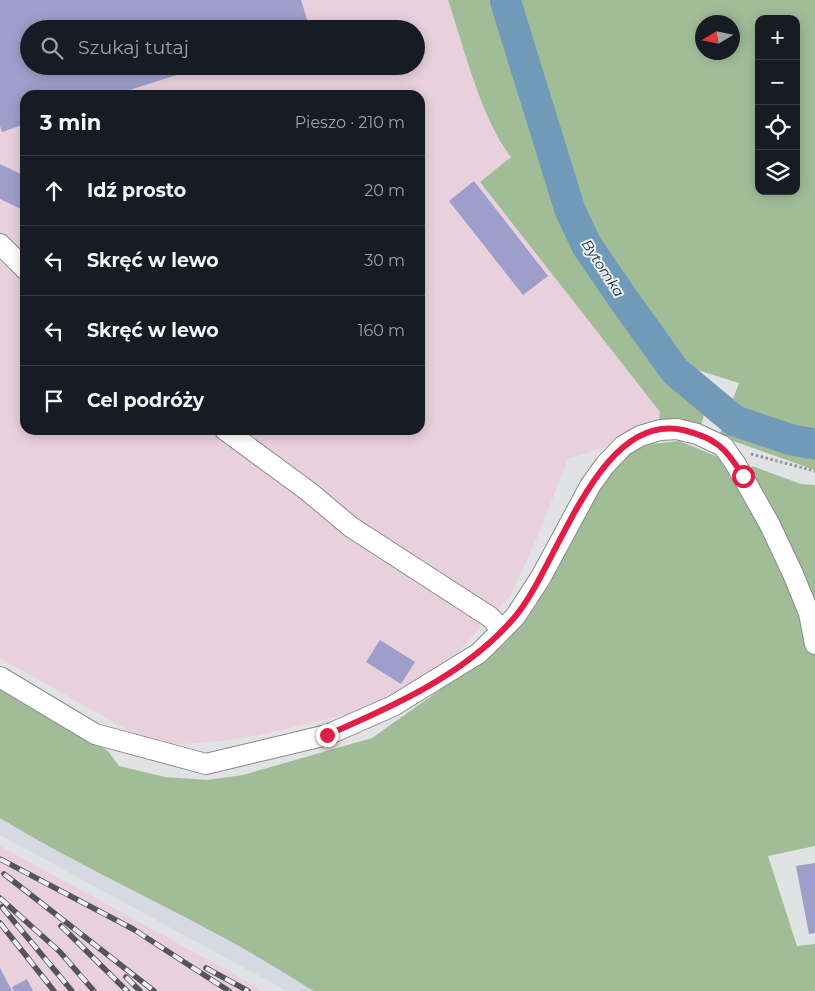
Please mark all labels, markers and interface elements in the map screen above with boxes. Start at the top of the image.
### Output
north arrow [695,15,740,60]
map controls [755,15,800,195]
button: + [755,15,800,60]
search box [20,20,425,75]
icon: search [38,34,66,62]
text: Szukaj tutaj [78,36,189,59]
button: − [755,60,800,105]
button: locate [755,105,800,150]
text: 3 min [40,110,101,135]
text: Pieszo · 210 m [295,113,405,132]
button: layers [755,150,800,195]
icon: ahead [40,177,68,205]
text: Idź prosto [87,179,186,202]
text: 20 m [364,181,405,200]
water label: Bytomka [578,236,628,300]
icon: left [40,247,68,275]
text: Skręć w lewo [87,249,219,272]
text: 30 m [364,251,405,270]
icon: left [40,317,68,345]
text: Skręć w lewo [87,319,219,342]
text: 160 m [358,321,405,340]
icon: arrive [40,387,68,415]
text: Cel podróży [87,389,204,412]
route start [732,465,755,488]
route end [316,724,339,747]

